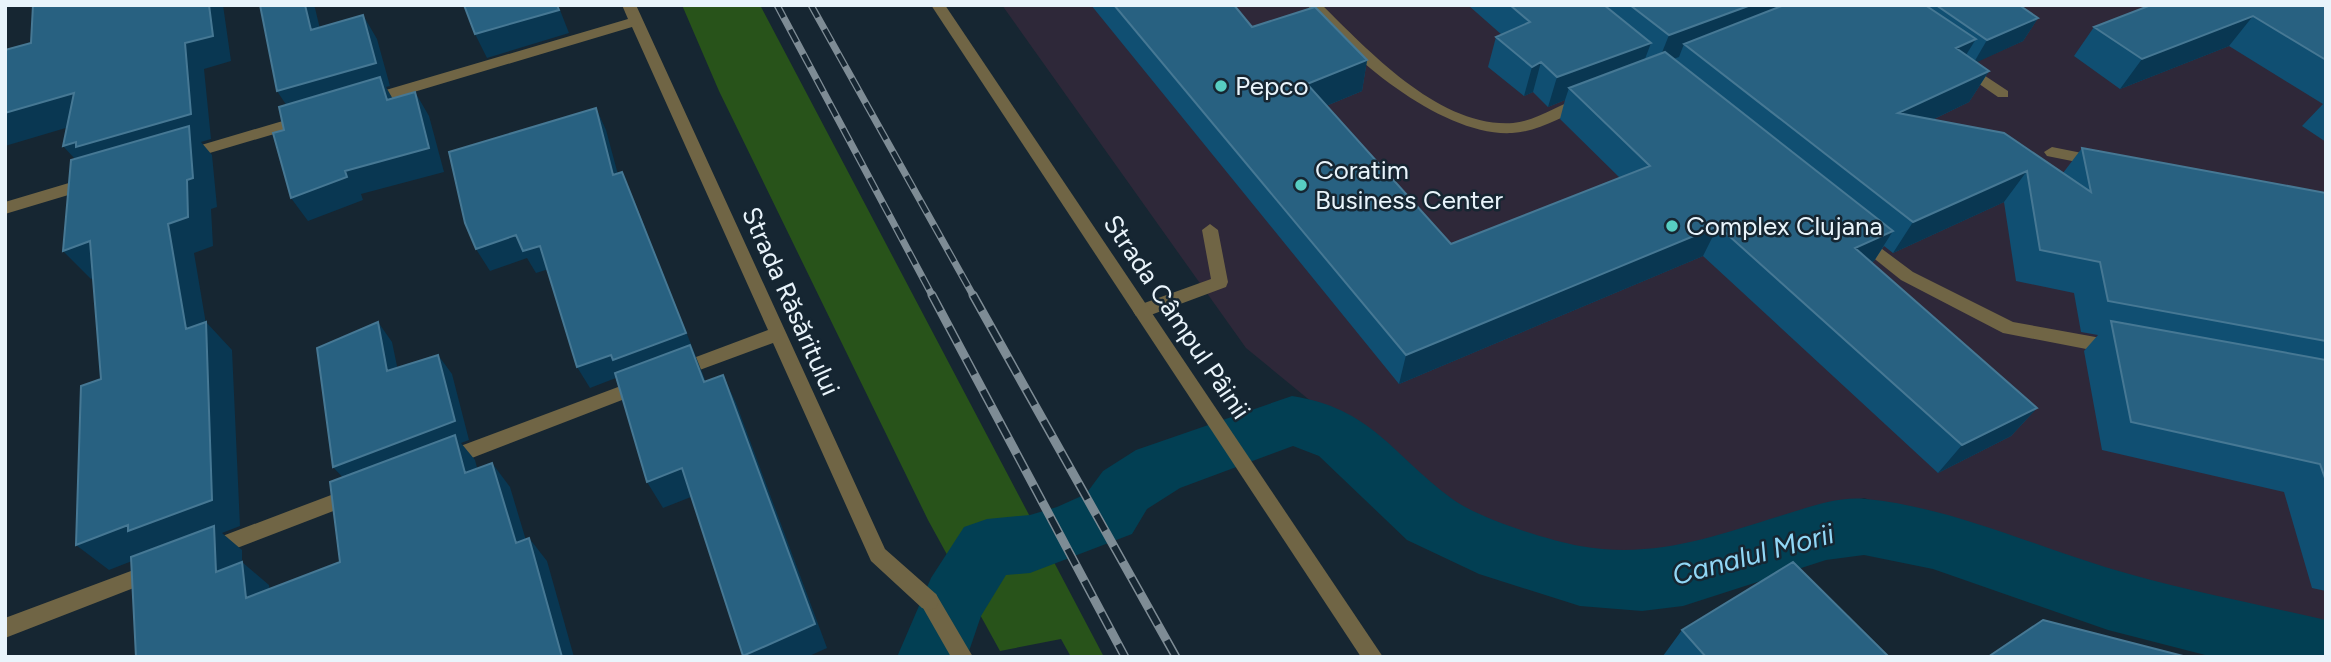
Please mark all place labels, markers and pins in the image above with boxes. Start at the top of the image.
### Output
place label: Pepco [1235,70,1309,102]
marker: Pepco [1213,78,1229,94]
place label: Coratim Business Center [1315,154,1503,216]
marker: Coratim Business Center [1293,177,1309,193]
place label: Complex Clujana [1686,210,1883,242]
marker: Complex Clujana [1664,218,1680,234]

